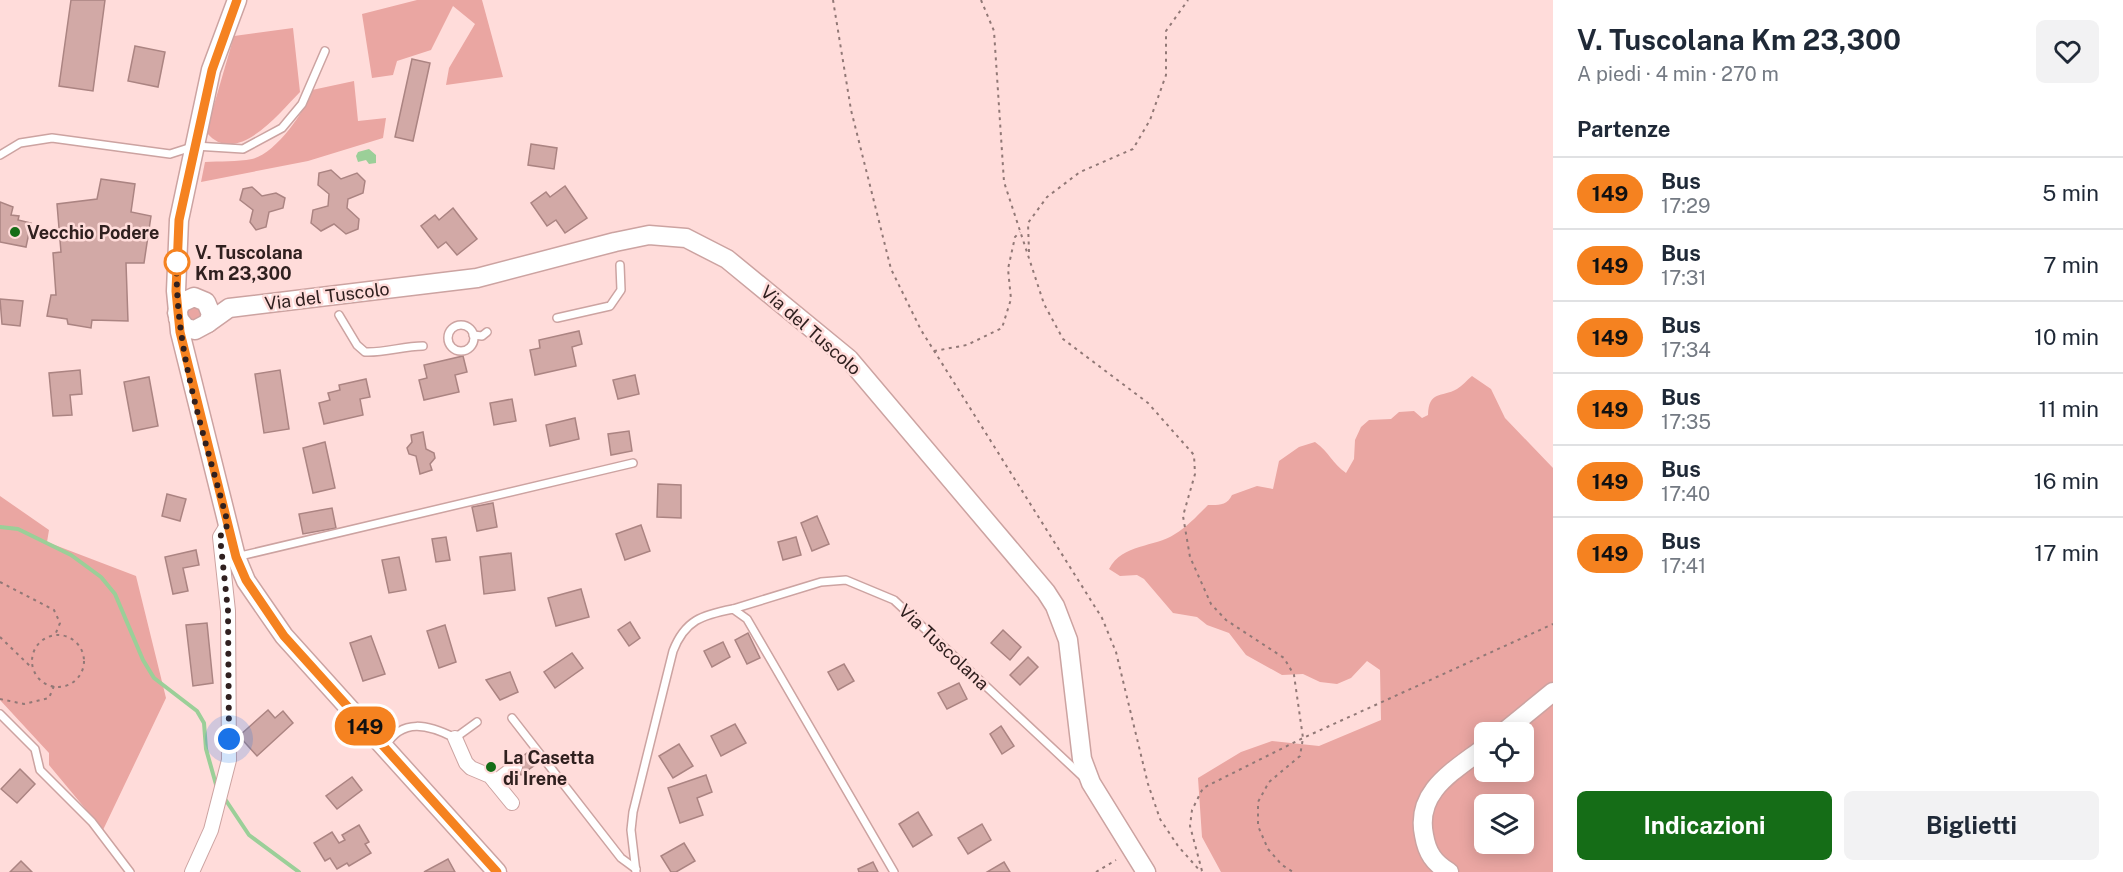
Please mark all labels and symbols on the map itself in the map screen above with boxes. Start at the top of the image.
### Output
place label: Vecchio Podere [27,222,159,243]
marker: Vecchio Podere [8,225,22,239]
place label: V. Tuscolana Km 23,300 [195,242,303,284]
marker: V. Tuscolana Km 23,300 [164,249,190,275]
street label: Via del Tuscolo [263,278,391,314]
street label: Via del Tuscolo [757,281,865,379]
street label: Via Tuscolana [895,600,993,694]
line badge: 149 [330,706,400,746]
your location [214,724,244,754]
place label: La Casetta di Irene [503,747,594,789]
marker: La Casetta di Irene [484,760,498,774]

